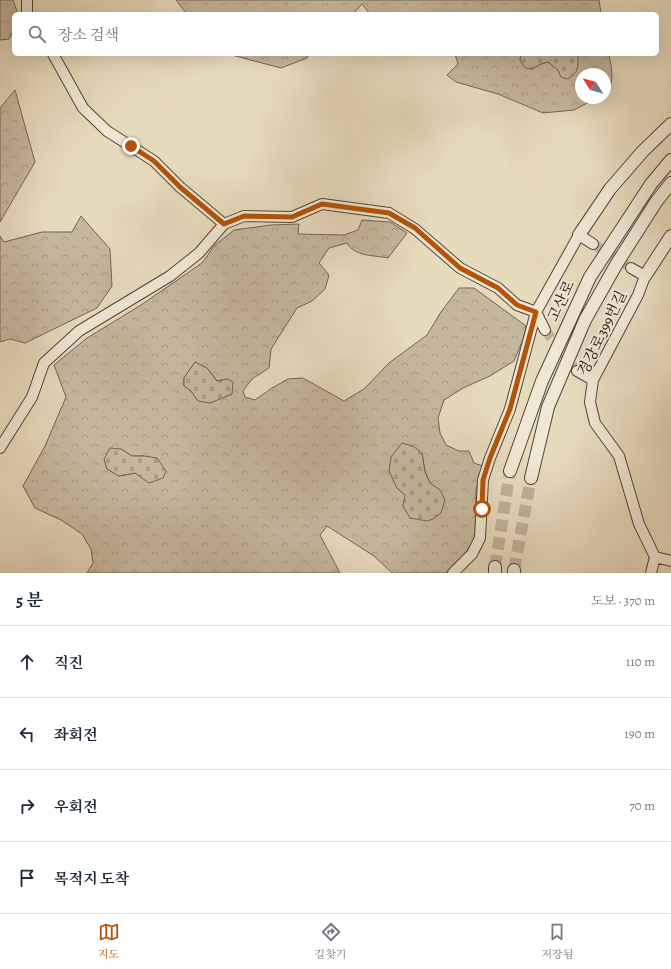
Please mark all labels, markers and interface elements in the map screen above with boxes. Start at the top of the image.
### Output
search box [12,12,659,56]
icon: search [26,23,48,45]
text: 장소 검색 [58,25,119,45]
north arrow [575,68,611,104]
route end [122,137,140,155]
street label: 고산로 [543,277,579,325]
street label: 경강로399번길 [573,287,631,379]
route start [473,500,491,518]
text: 5 분 [16,589,43,612]
text: 도보 · 370 m [591,592,655,609]
icon: ahead [16,651,38,673]
text: 직진 [54,653,83,673]
text: 110 m [626,653,655,670]
icon: left [16,723,38,745]
text: 좌회전 [54,725,97,745]
text: 190 m [624,725,655,742]
icon: right [16,795,38,817]
text: 우회전 [54,797,97,817]
text: 70 m [629,797,655,814]
icon: arrive [16,867,38,889]
text: 목적지 도착 [54,869,129,889]
tab: 지도 [98,921,120,962]
tab: 길찾기 [315,921,346,962]
tab: 저장됨 [542,921,573,962]

